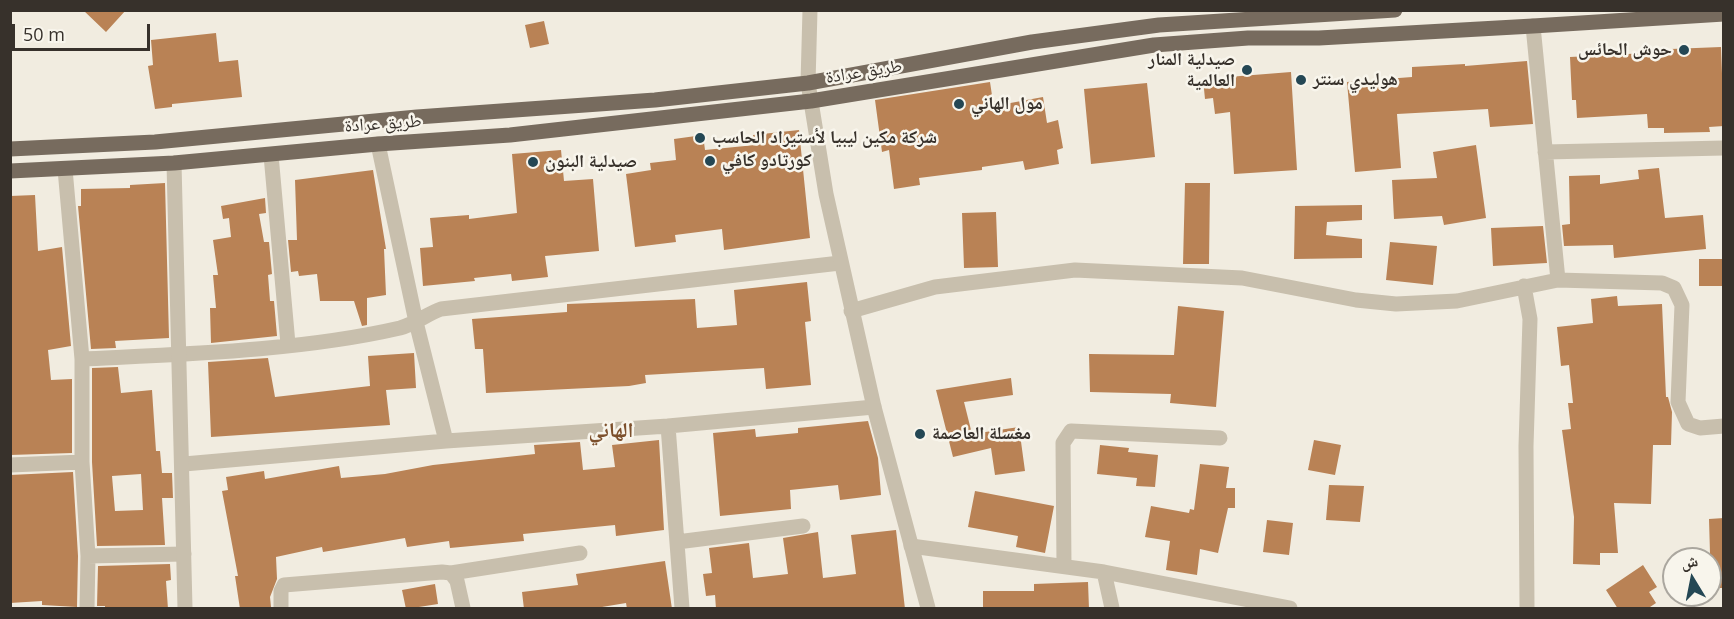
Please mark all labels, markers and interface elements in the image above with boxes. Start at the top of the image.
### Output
scale bar [15,12,153,50]
text: 50 m [23,22,65,46]
place label: حوش الحائس [1578,39,1672,61]
marker: حوش الحائس [1677,43,1691,57]
place label: صيدلية المنار العالمية [1148,49,1235,92]
street label: طريق عرادة [824,55,904,89]
marker: صيدلية المنار العالمية [1240,63,1254,77]
place label: هوليدي سنتر [1313,69,1398,91]
marker: هوليدي سنتر [1294,73,1308,87]
place label: مول الهاني [971,93,1043,115]
marker: مول الهاني [952,97,966,111]
street label: طريق عرادة [344,111,422,137]
place label: شركة مكين ليبيا لأستيراد الحاسب [712,127,937,149]
marker: شركة مكين ليبيا لأستيراد الحاسب [693,131,707,145]
place label: كورتادو كافي [722,150,812,172]
place label: صيدلية البنون [545,151,637,173]
marker: كورتادو كافي [703,154,717,168]
marker: صيدلية البنون [526,155,540,169]
district label: الهاني [588,418,634,444]
place label: مغسلة العاصمة [932,423,1031,445]
marker: مغسلة العاصمة [913,427,927,441]
north arrow [1662,547,1722,607]
text: ش [1679,549,1699,574]

